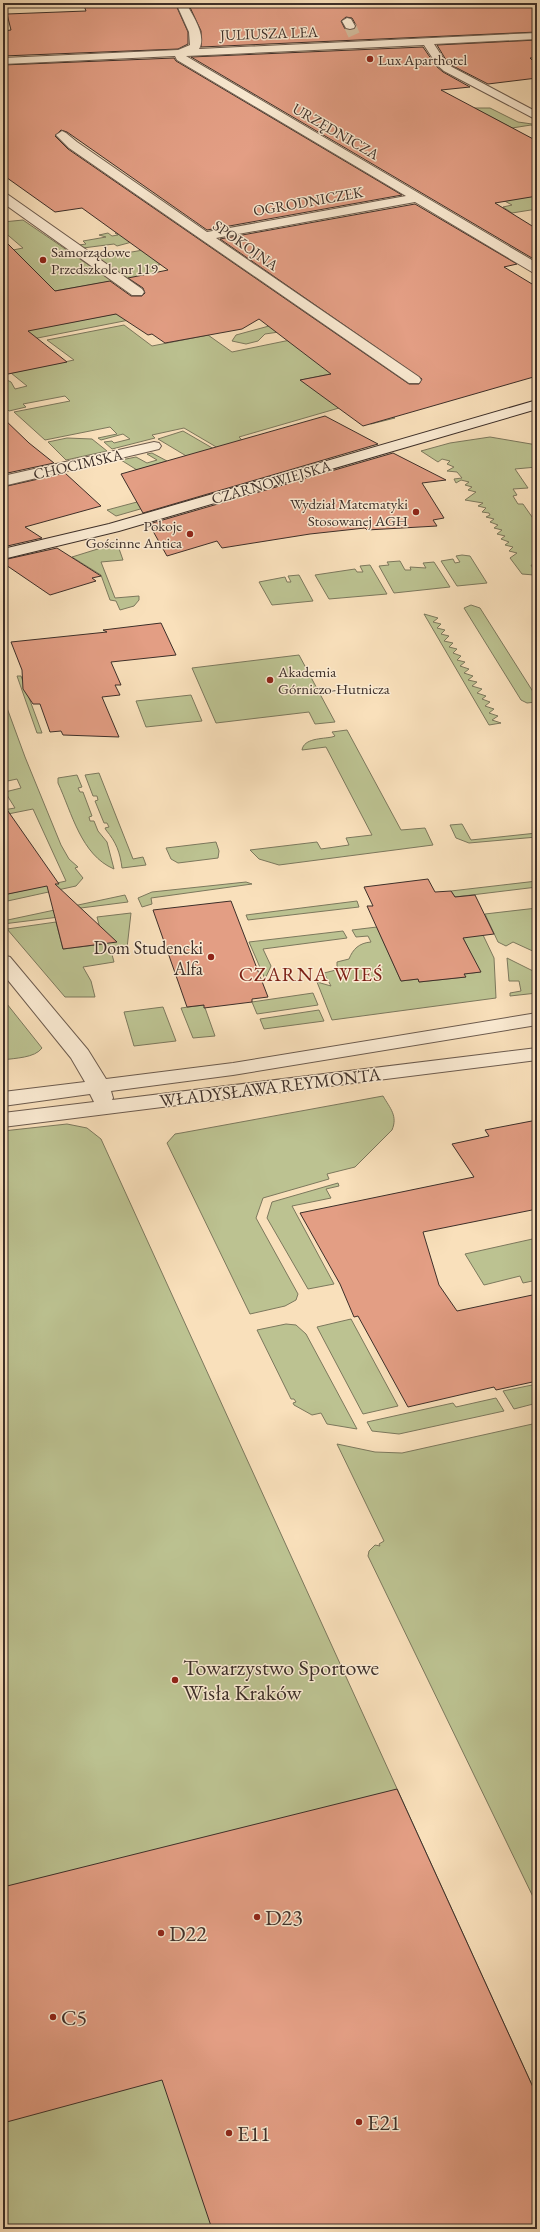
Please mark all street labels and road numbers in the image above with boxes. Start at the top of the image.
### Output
street label: JULIUSZA LEA [218,22,319,44]
street label: URZĘDNICZA [289,98,383,164]
street label: OGRODNICZEK [252,182,365,220]
street label: SPOKOJNA [210,215,283,275]
street label: CHOCIMSKA [31,444,125,484]
street label: CZARNOWIEJSKA [209,456,334,508]
street label: WŁADYSŁAWA REYMONTA [158,1062,382,1112]

